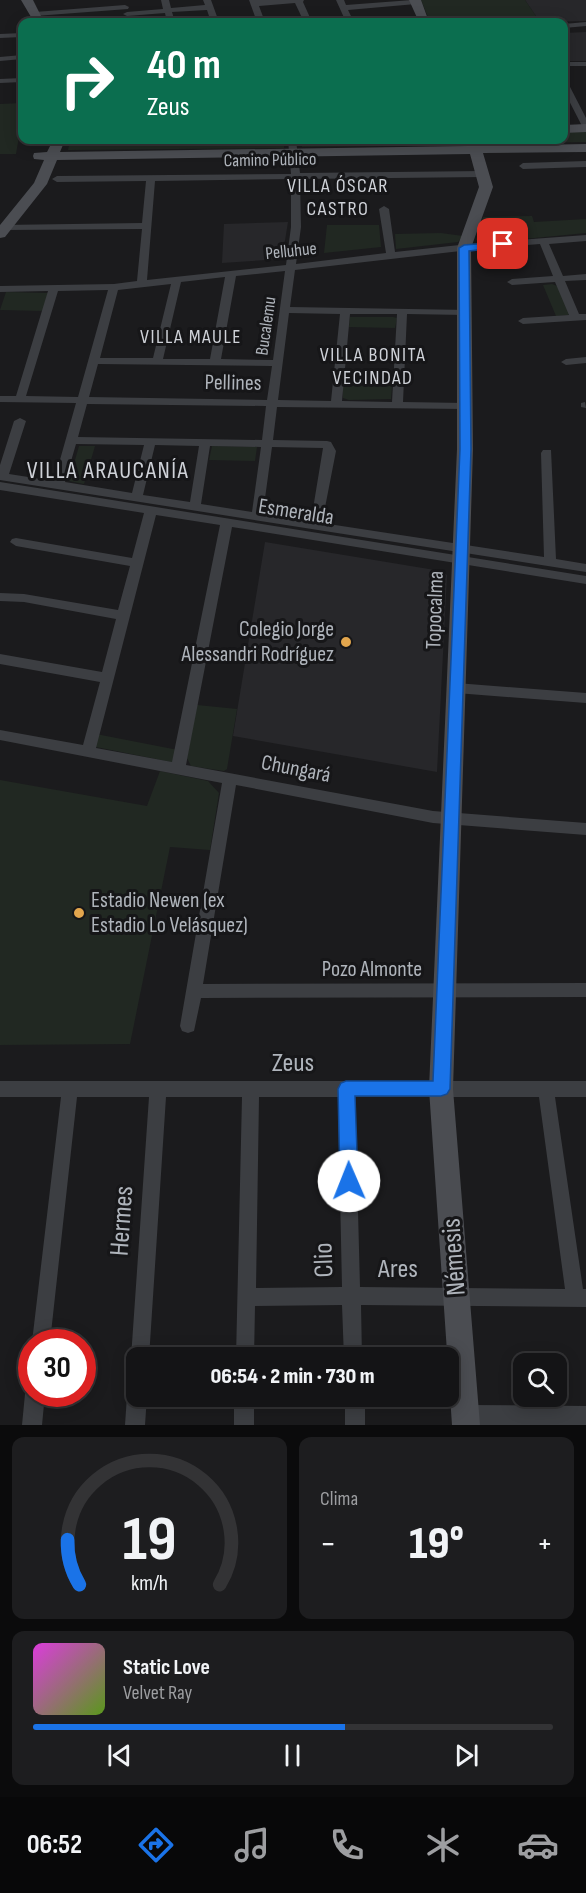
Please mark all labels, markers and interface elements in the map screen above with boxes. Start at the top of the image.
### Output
text: 40 m [147,40,221,91]
icon: right [48,42,126,120]
text: Zeus [147,91,189,123]
street label: Camino Público [224,149,316,171]
district label: VILLA ÓSCAR CASTRO [287,174,389,221]
pin [477,218,528,269]
icon: arrive [486,227,519,260]
street label: Pelluhue [264,238,318,264]
street label: Bucalemu [251,295,281,357]
district label: VILLA MAULE [140,325,242,349]
district label: VILLA BONITA VECINDAD [320,343,426,390]
street label: Pellines [204,369,262,397]
district label: VILLA ARAUCANÍA [27,456,189,485]
street label: Esmeralda [256,493,336,531]
street label: Topocalma [420,570,450,650]
place label: Colegio Jorge Alessandri Rodríguez [181,616,334,668]
marker: Colegio Jorge Alessandri Rodríguez [339,635,353,649]
street label: Chungará [259,749,333,789]
place label: Estadio Newen (ex Estadio Lo Velásquez) [91,887,248,939]
marker: Estadio Newen (ex Estadio Lo Velásquez) [72,906,86,920]
street label: Pozo Almonte [322,956,422,983]
street label: Zeus [272,1047,314,1079]
position arrow [317,1149,381,1213]
street label: Hermes [104,1185,140,1257]
street label: Némesis [435,1217,473,1297]
street label: Clio [307,1242,341,1278]
street label: Ares [377,1253,418,1285]
speed limit sign: 30 [18,1329,96,1407]
map controls [513,1353,567,1407]
button: search [513,1353,567,1407]
text: 06:54 · 2 min · 730 m [210,1363,375,1390]
text: Clima [320,1487,358,1511]
text: 19 [122,1503,177,1578]
text: 19° [409,1517,464,1572]
text: − [320,1524,336,1564]
text: + [537,1524,553,1564]
text: km/h [131,1571,168,1596]
text: Static Love [123,1654,210,1681]
text: Velvet Ray [123,1681,192,1705]
icon: previous [103,1739,136,1772]
icon: pause [276,1739,309,1772]
icon: next [450,1739,483,1772]
icon: directions [135,1824,177,1866]
icon: music [231,1824,273,1866]
icon: phone [326,1824,368,1866]
icon: climate [422,1824,464,1866]
icon: car [517,1824,559,1866]
text: 06:52 [27,1829,82,1861]

